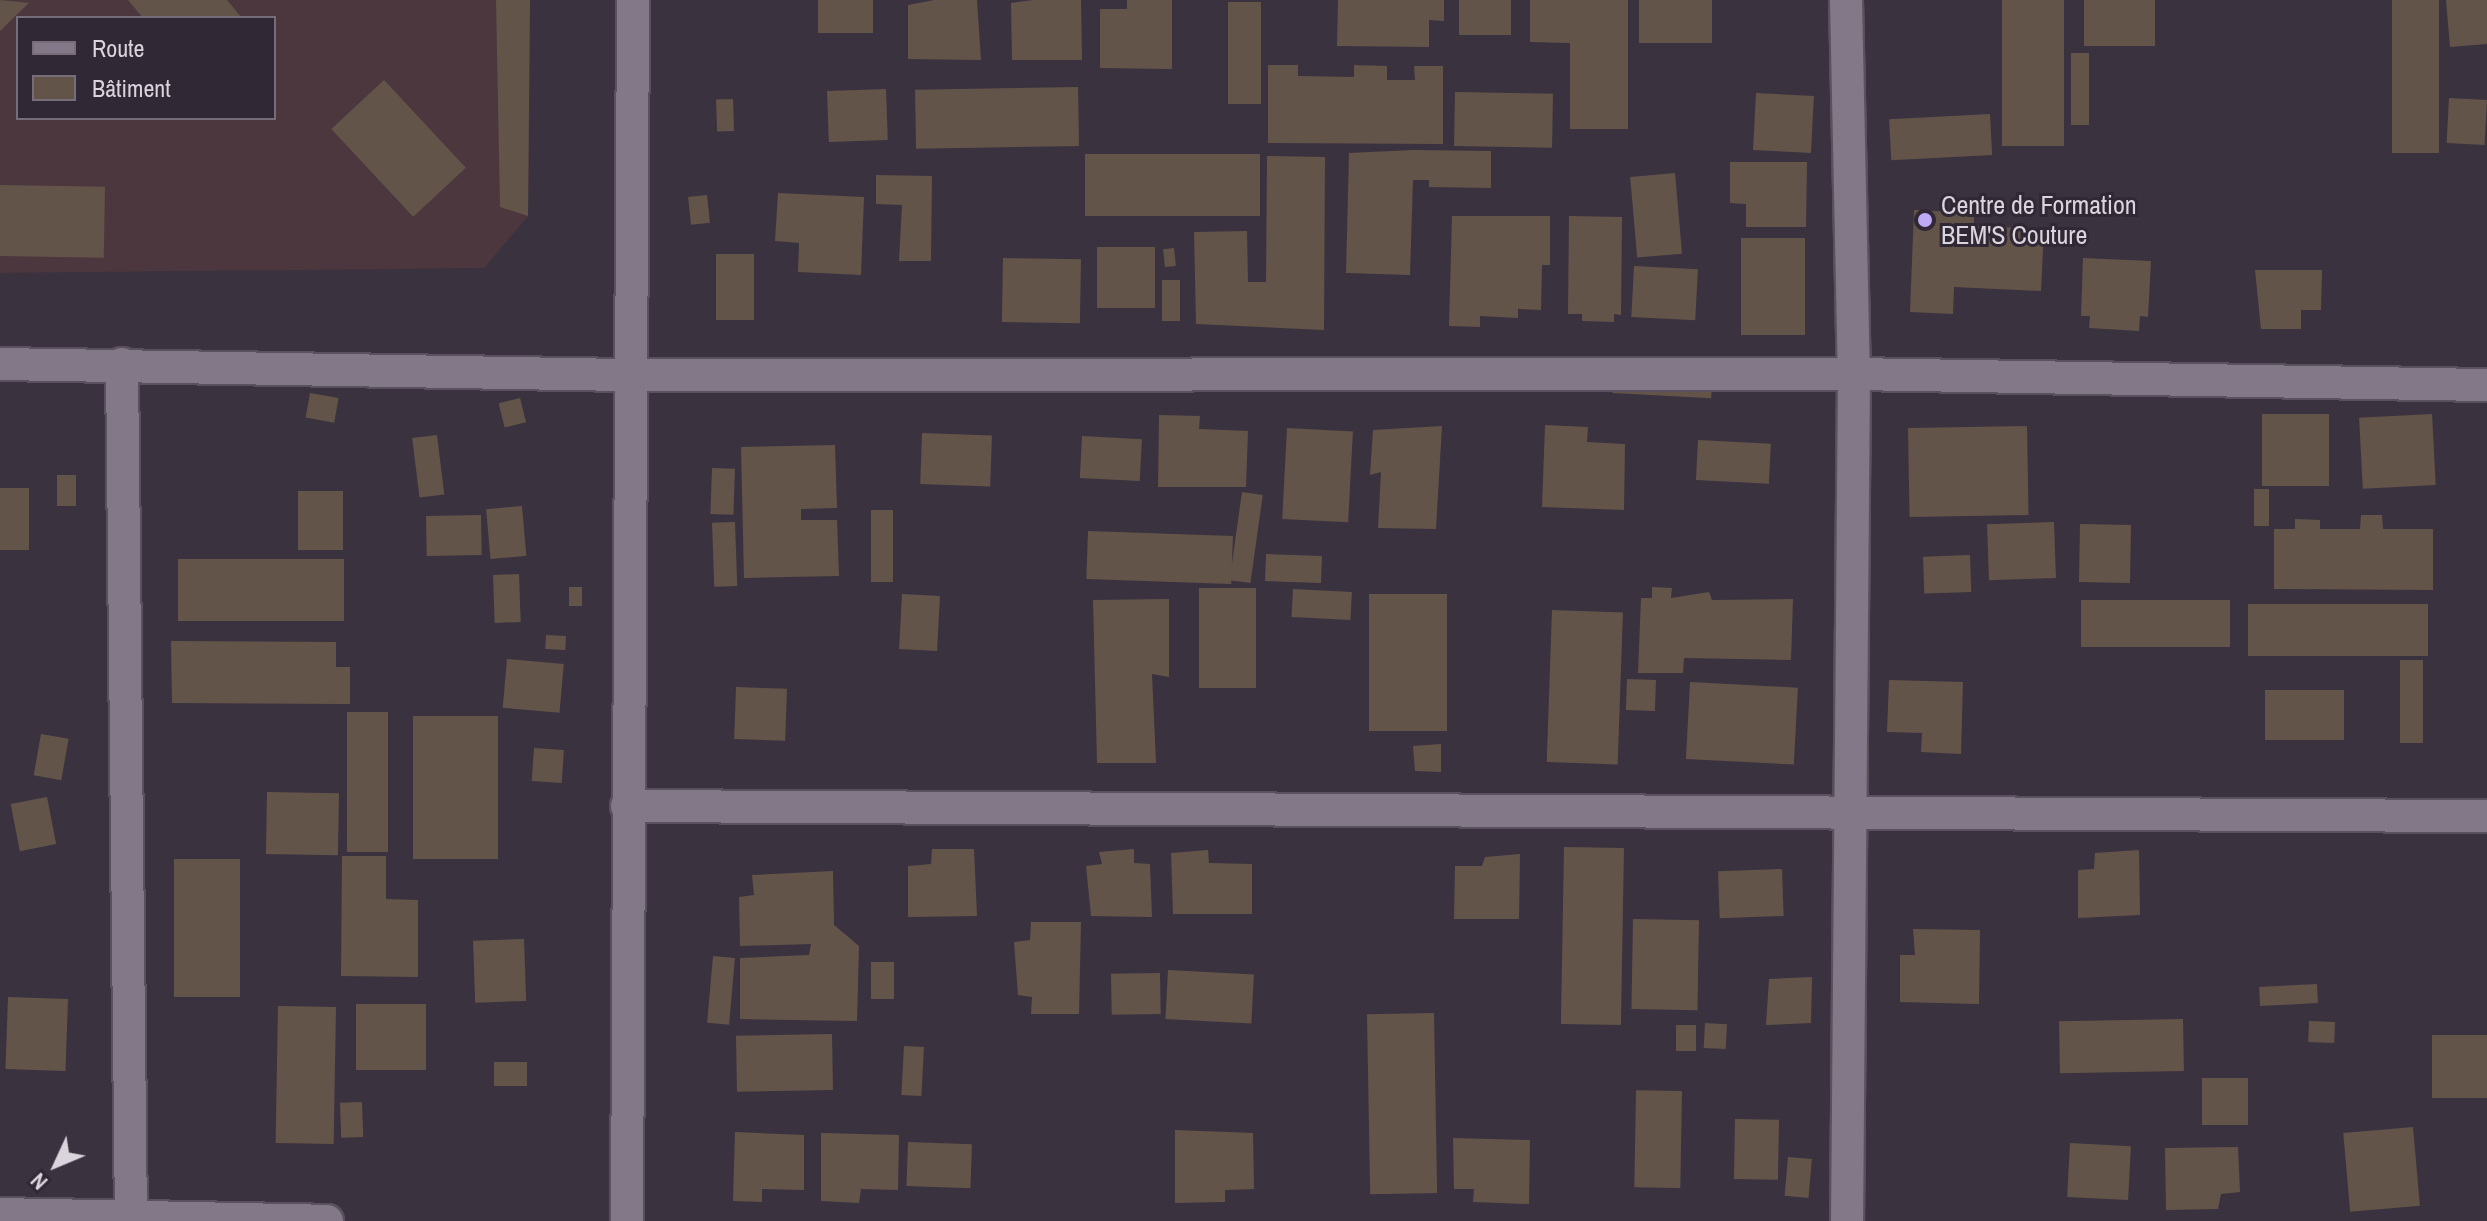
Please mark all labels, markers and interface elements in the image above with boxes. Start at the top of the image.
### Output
legend [16,16,276,120]
text: Route [92,32,145,64]
text: Bâtiment [92,72,171,104]
place label: Centre de Formation BEM'S Couture [1941,189,2137,250]
marker: Centre de Formation BEM'S Couture [1916,211,1934,229]
north arrow [16,1125,96,1205]
text: N [23,1167,54,1197]

